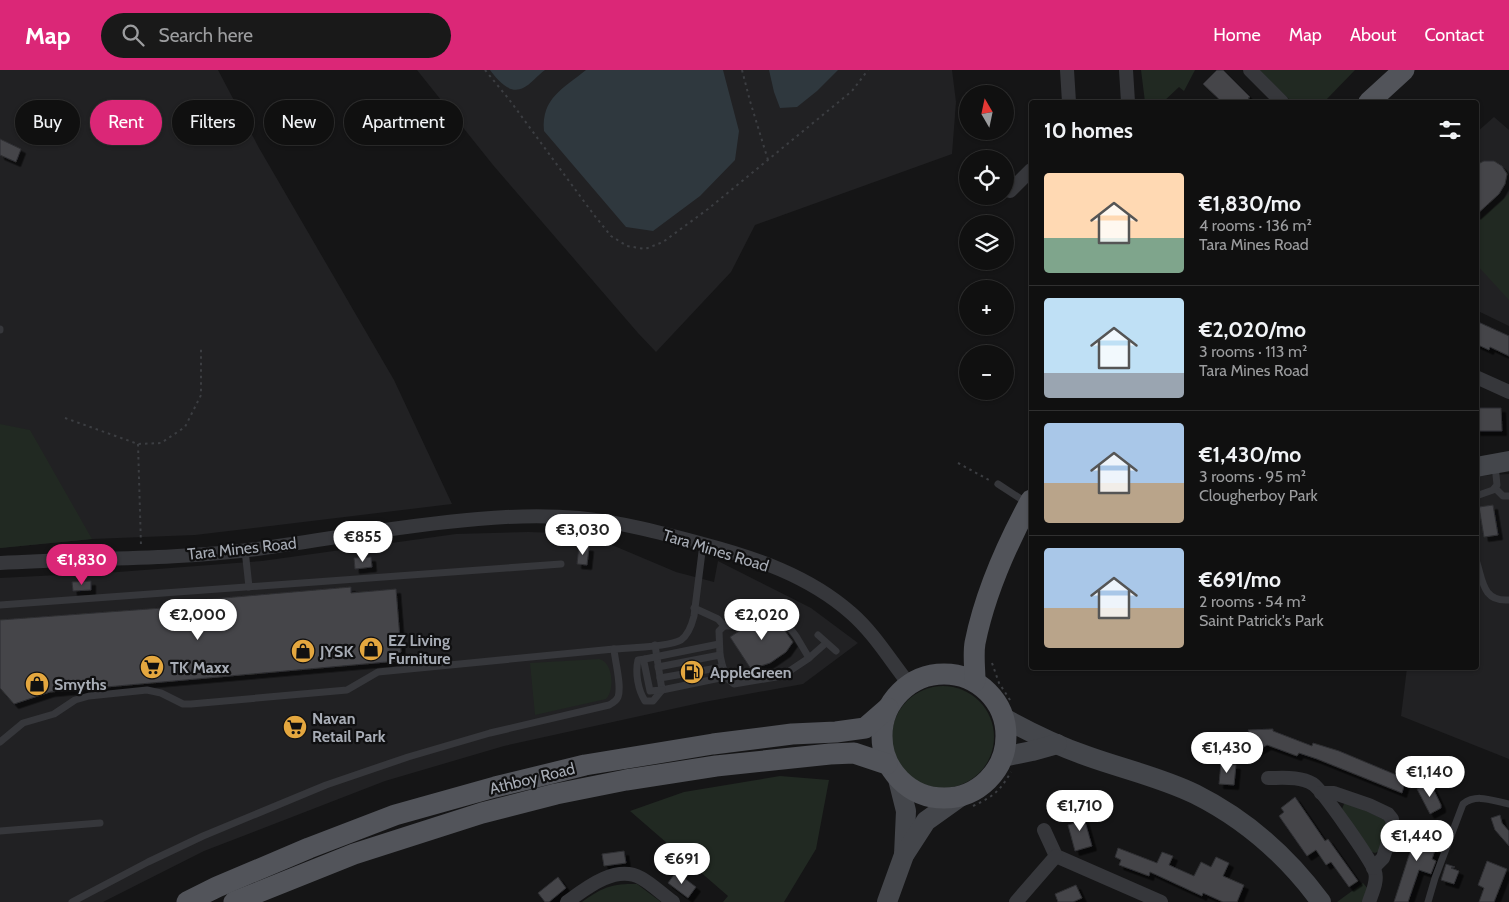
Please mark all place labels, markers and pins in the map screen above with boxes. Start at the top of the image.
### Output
pin: €3,030 [542,514,624,556]
pin: €855 [333,520,393,563]
pin: €1,830 [41,544,123,586]
pin: €2,000 [157,598,239,641]
pin: €2,020 [721,598,803,641]
place label: EZ Living Furniture [388,631,450,668]
shop icon: EZ Living Furniture [358,636,384,662]
shop icon: JYSK [290,638,316,664]
place label: JYSK [319,642,353,661]
supermarket icon: TK Maxx [139,654,165,680]
place label: TK Maxx [170,658,230,677]
fuel station icon: AppleGreen [679,659,705,685]
place label: AppleGreen [710,663,792,682]
shop icon: Smyths [24,671,50,697]
place label: Smyths [54,675,107,694]
place label: Navan Retail Park [312,709,386,746]
supermarket icon: Navan Retail Park [282,714,308,740]
pin: €1,430 [1186,732,1268,774]
pin: €1,140 [1389,756,1471,798]
pin: €1,710 [1039,790,1121,832]
pin: €1,440 [1376,820,1458,862]
pin: €691 [652,842,712,885]

